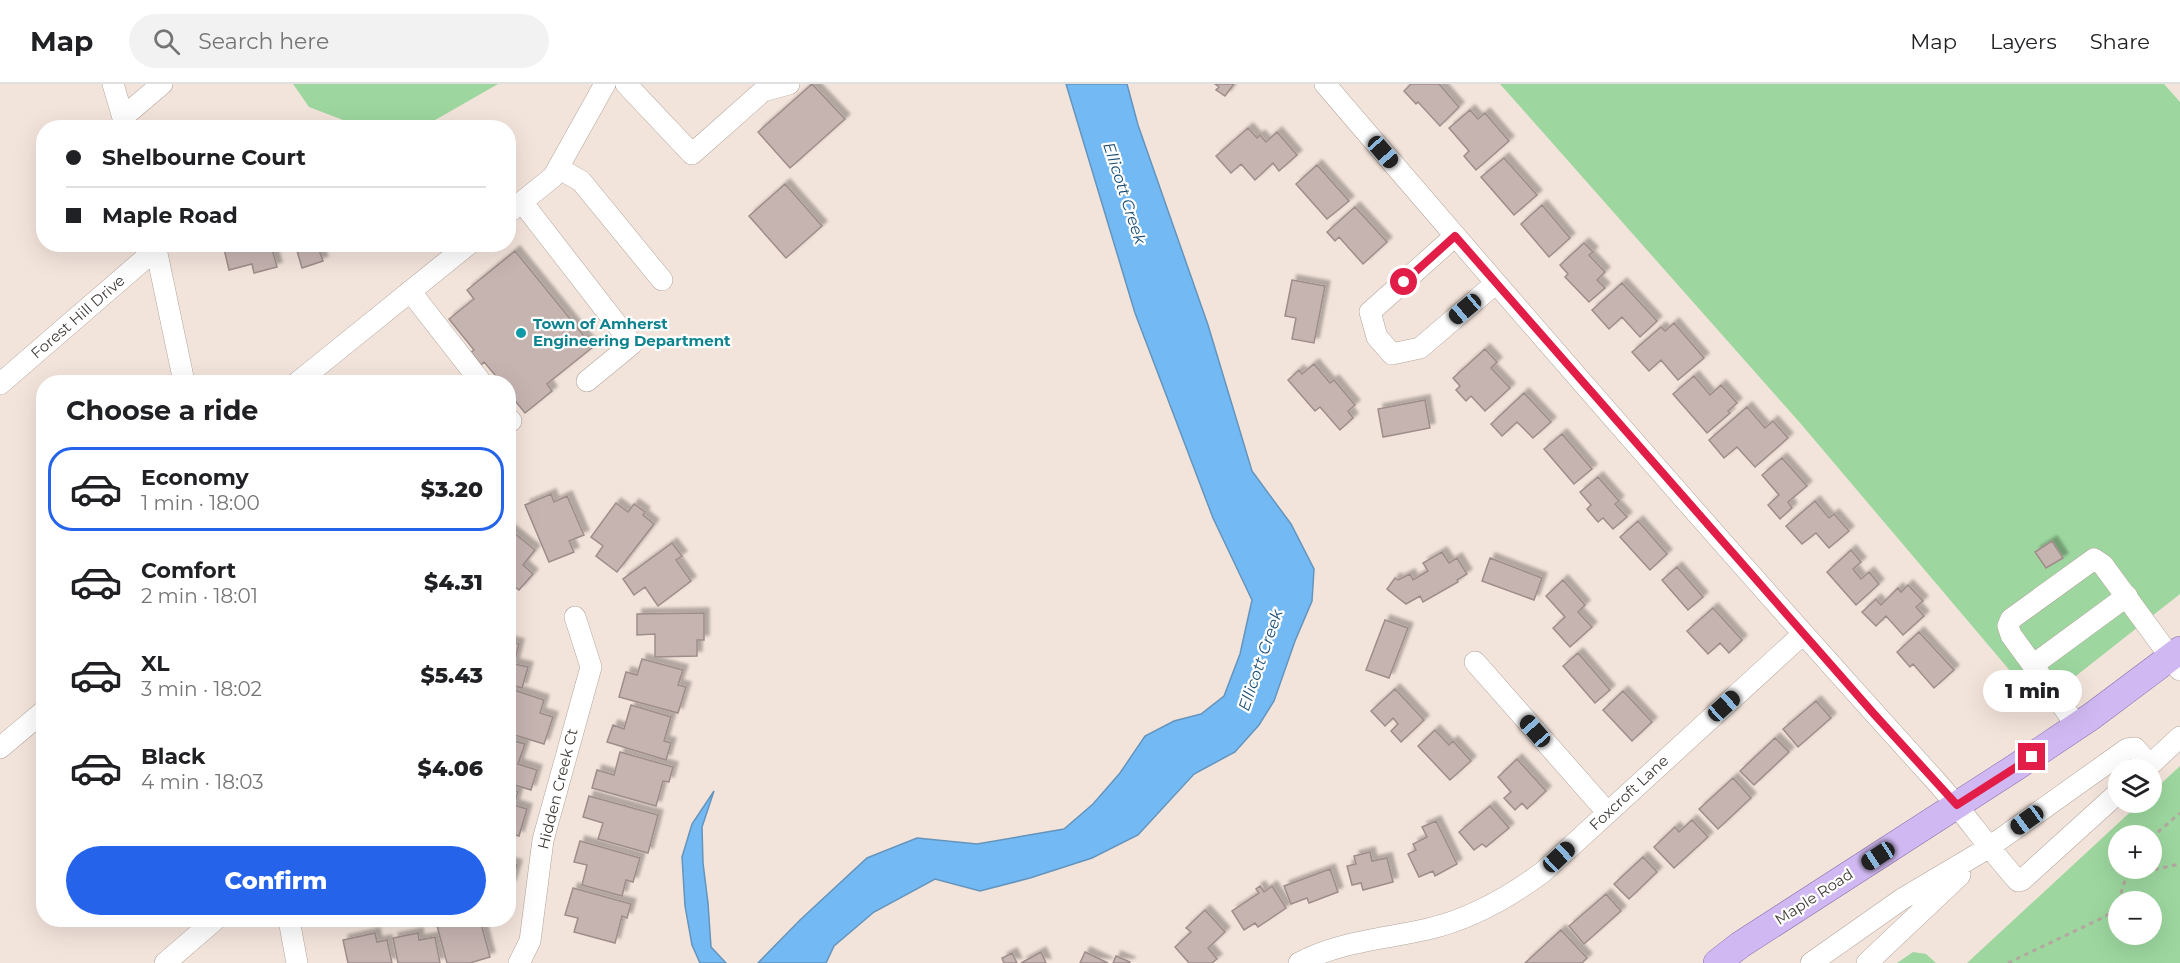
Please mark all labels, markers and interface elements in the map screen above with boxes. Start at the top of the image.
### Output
search box [129,14,549,68]
text: Map [30,24,93,58]
icon: search [150,25,183,58]
text: Search here [198,28,329,55]
text: Map [1910,29,1957,54]
text: Layers [1990,29,2057,54]
text: Share [2090,29,2150,54]
car [1364,133,1402,171]
water label: Ellicott Creek [1099,140,1150,248]
text: Shelbourne Court [102,144,306,171]
text: Maple Road [102,202,238,229]
route start [1390,268,1417,295]
street label: Forest Hill Drive [27,271,129,363]
car [1445,291,1485,327]
place label: Town of Amherst Engineering Department [533,314,731,350]
marker: Town of Amherst Engineering Department [514,326,528,340]
text: Choose a ride [66,394,258,427]
icon: car [69,462,123,516]
text: Economy [141,464,249,491]
text: $3.20 [421,476,483,503]
text: 1 min · 18:00 [141,491,260,515]
icon: car [69,555,123,609]
text: Comfort [141,557,236,584]
text: $4.31 [424,569,483,596]
text: 2 min · 18:01 [141,584,258,608]
water label: Ellicott Creek [1234,606,1287,713]
icon: car [69,648,123,702]
text: XL [141,650,170,677]
text: $5.43 [420,662,483,689]
callout: 1 min [1982,670,2082,712]
text: 3 min · 18:02 [141,677,262,701]
text: 1 min [2005,679,2060,703]
car [1705,687,1743,725]
car [1516,712,1554,750]
street label: Hidden Creek Ct [533,726,582,851]
icon: car [69,741,123,795]
text: Black [141,743,205,770]
route end [2018,743,2045,770]
street label: Foxcroft Lane [1585,751,1672,834]
text: $4.06 [417,755,483,782]
map controls [2108,759,2162,945]
button: layers [2108,759,2162,813]
text: 4 min · 18:03 [141,770,264,794]
car [2007,802,2047,838]
button: + [2108,825,2162,879]
car [1540,838,1578,876]
car [1858,839,1898,873]
button: Confirm [66,846,486,915]
street label: Maple Road [1771,864,1856,929]
button: − [2108,891,2162,945]

